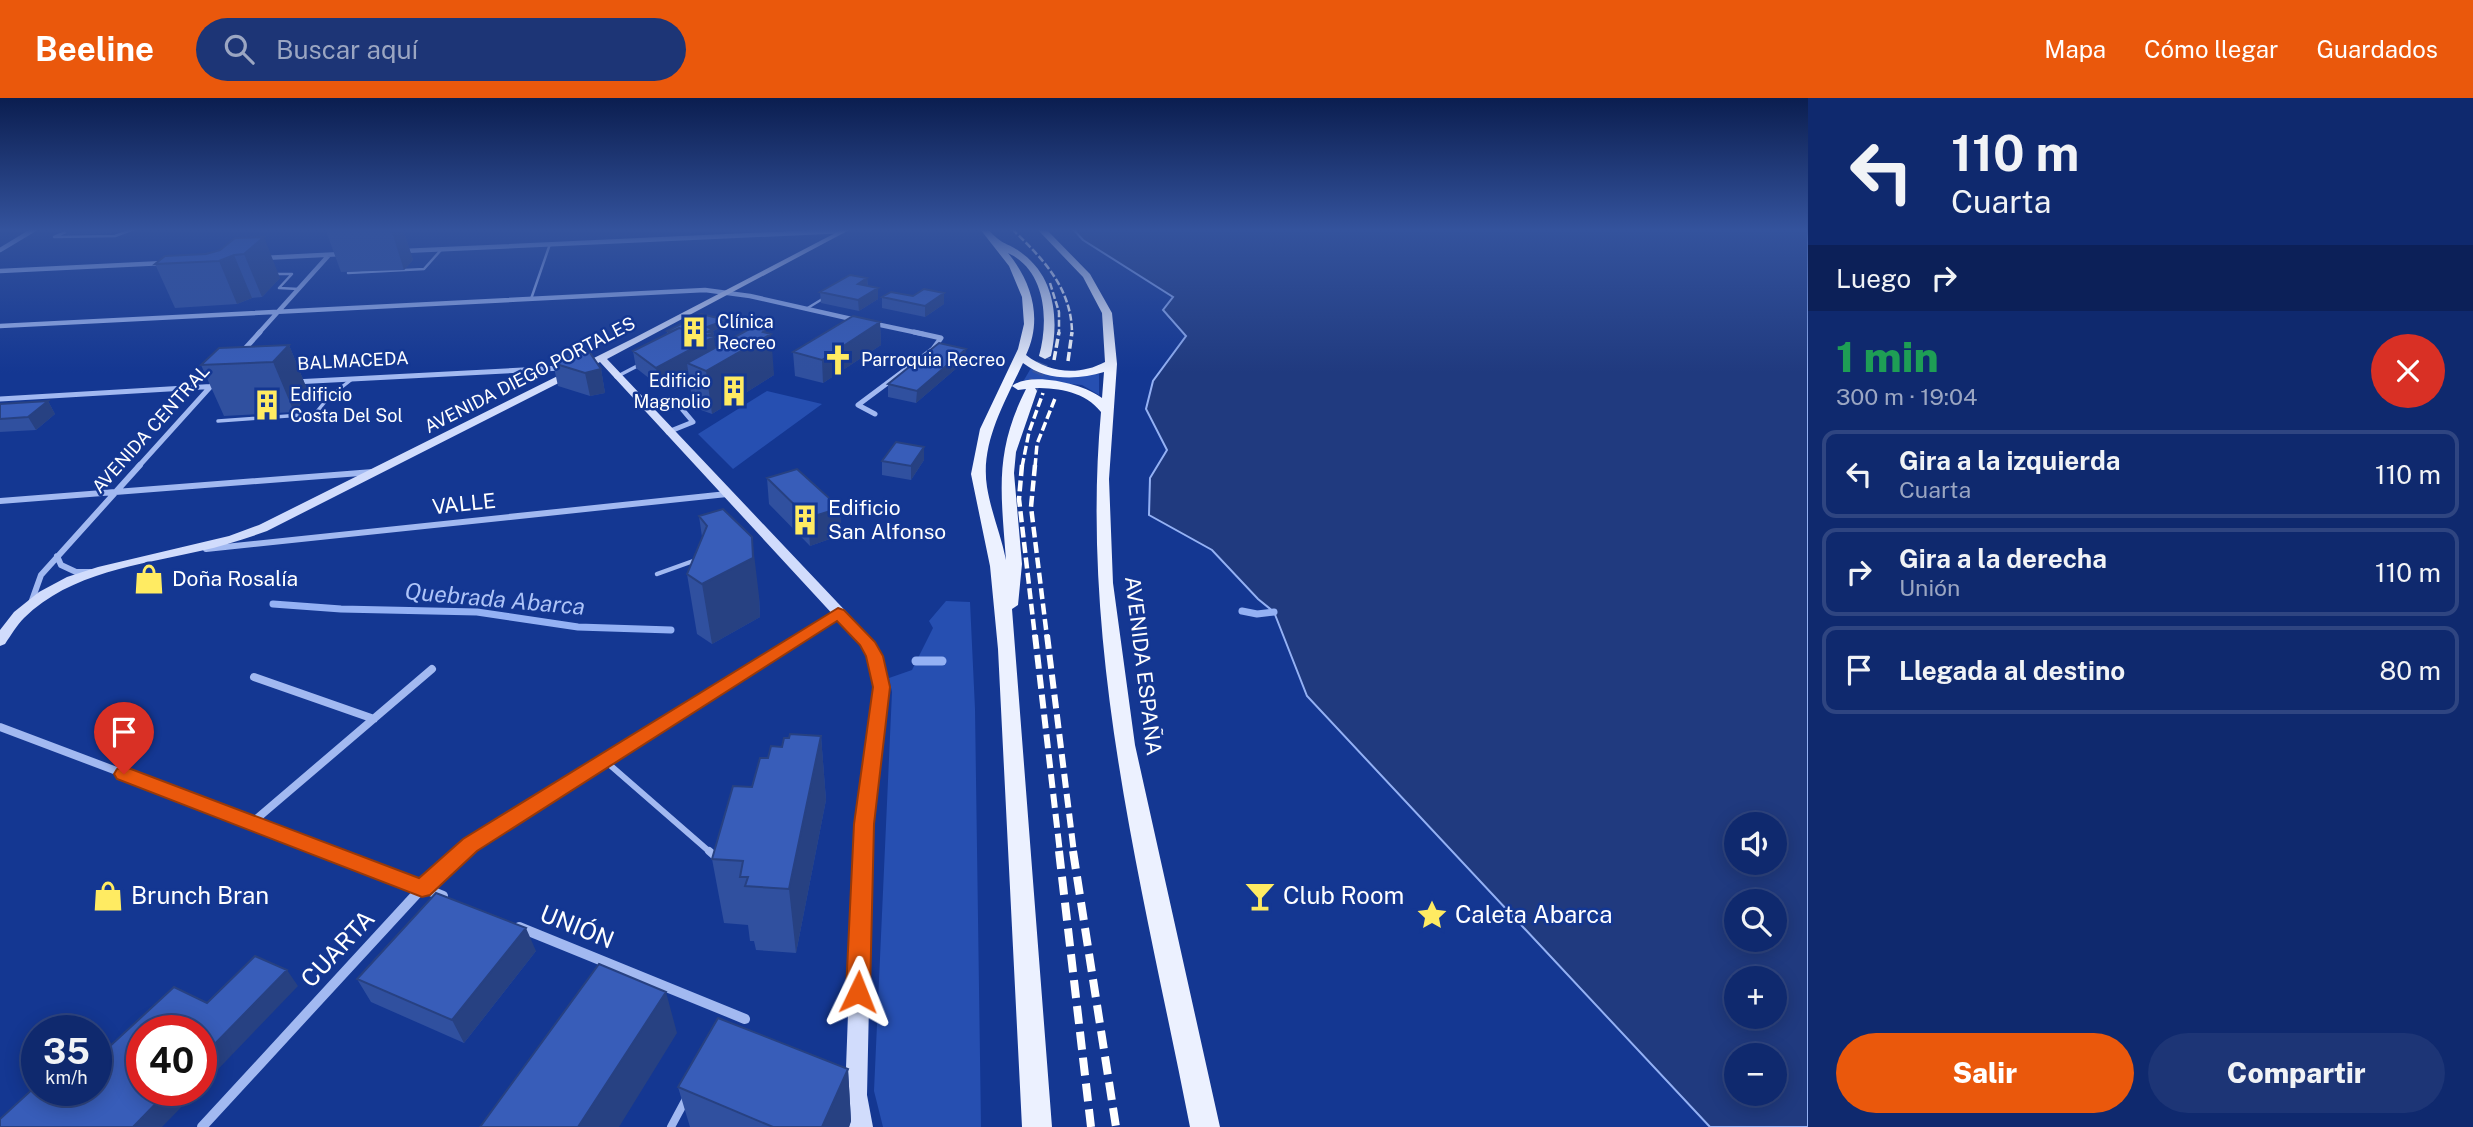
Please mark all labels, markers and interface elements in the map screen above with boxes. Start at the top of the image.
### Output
search box [196,18,686,81]
text: Beeline [35,30,154,68]
icon: search [220,30,258,68]
text: Buscar aquí [276,34,418,65]
text: Mapa [2044,35,2106,63]
text: Cómo llegar [2144,35,2278,63]
text: Guardados [2316,35,2438,63]
text: 110 m [1951,124,2079,182]
icon: left [1836,126,1927,217]
text: Cuarta [1951,183,2051,220]
icon: right [1925,259,1963,297]
text: Luego [1836,263,1911,294]
place label: Clínica Recreo [717,311,776,353]
street label: AVENIDA DIEGO PORTALES [421,312,639,437]
building icon: Clínica Recreo [677,315,711,349]
text: 1 min [1836,332,1939,381]
button: close [2371,334,2445,408]
church icon: Parroquia Recreo [821,343,855,377]
street label: BALMACEDA [297,347,409,374]
place label: Parroquia Recreo [861,349,1005,370]
street label: AVENIDA CENTRAL [88,360,214,497]
place label: Edificio Magnolio [633,370,711,412]
building icon: Edificio Magnolio [717,374,751,408]
text: 300 m · 19:04 [1836,383,1978,410]
place label: Edificio Costa Del Sol [290,384,403,426]
building icon: Edificio Costa Del Sol [250,388,284,422]
text: Gira a la izquierda [1899,445,2121,476]
icon: left [1840,455,1878,493]
text: 110 m [2375,459,2441,490]
text: Cuarta [1899,476,1971,503]
street label: VALLE [431,488,497,519]
place label: Edificio San Alfonso [828,495,946,544]
building icon: Edificio San Alfonso [788,503,822,537]
text: Gira a la derecha [1899,543,2107,574]
icon: right [1840,553,1878,591]
text: 110 m [2375,557,2441,588]
shop icon: Doña Rosalía [132,562,166,596]
place label: Doña Rosalía [172,566,298,591]
text: Unión [1899,574,1960,601]
street label: AVENIDA ESPAÑA [1120,575,1167,757]
water label: Quebrada Abarca [404,577,586,620]
icon: arrive [1840,651,1878,689]
text: Llegada al destino [1899,655,2125,686]
text: 80 m [2380,655,2441,686]
pin [94,702,154,774]
icon: arrive [105,713,143,751]
map controls [1724,812,1787,1106]
button: sound [1724,812,1787,875]
shop icon: Brunch Bran [91,879,125,913]
bar icon: Club Room [1243,879,1277,913]
place label: Brunch Bran [131,881,269,909]
place label: Club Room [1283,881,1404,909]
button: search [1724,889,1787,952]
place icon: Caleta Abarca [1415,898,1449,932]
street label: UNIÓN [536,899,619,954]
place label: Caleta Abarca [1455,900,1613,928]
street label: CUARTA [295,904,380,992]
position arrow [821,955,895,1029]
button: + [1724,966,1787,1029]
speed limit sign: 40 [126,1015,217,1106]
text: 35 [43,1031,90,1072]
button: Salir [1836,1033,2134,1113]
button: Compartir [2148,1033,2445,1113]
button: − [1724,1043,1787,1106]
text: km/h [45,1067,88,1088]

